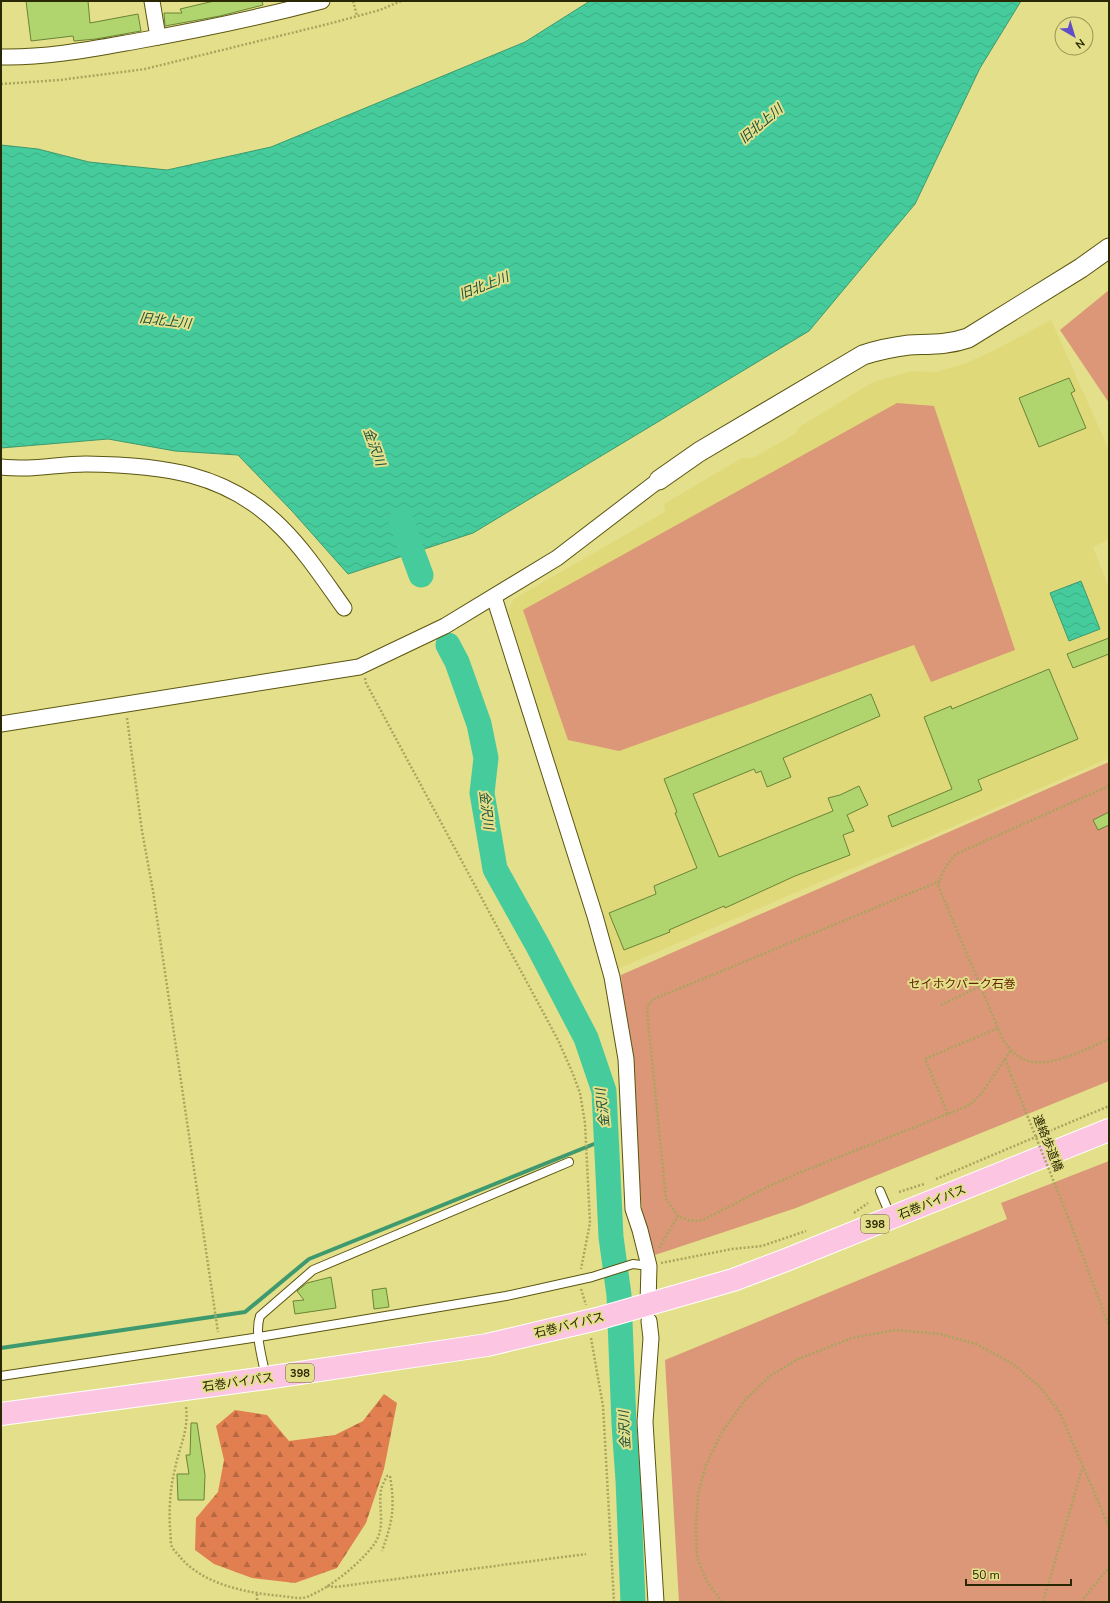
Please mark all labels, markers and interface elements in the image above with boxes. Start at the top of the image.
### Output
north arrow [1054,16,1094,56]
text: N [1072,35,1088,52]
water label: 旧北上川 [735,99,788,148]
water label: 旧北上川 [456,268,513,304]
water label: 旧北上川 [138,309,194,333]
water label: 金沢川 [359,426,390,470]
water label: 金沢川 [475,790,498,832]
park label: セイホクパーク石巻 [908,976,1016,992]
water label: 金沢川 [592,1086,614,1128]
street label: 連絡歩道橋 [1029,1112,1067,1174]
street label: 石巻バイパス [896,1181,968,1223]
road number: 398 [861,1215,889,1233]
street label: 石巻バイパス [532,1309,606,1341]
road number: 398 [286,1364,314,1382]
street label: 石巻バイパス [201,1369,275,1395]
water label: 金沢川 [615,1408,635,1450]
scale bar [966,1561,1071,1587]
text: 50 m [972,1567,1000,1583]

